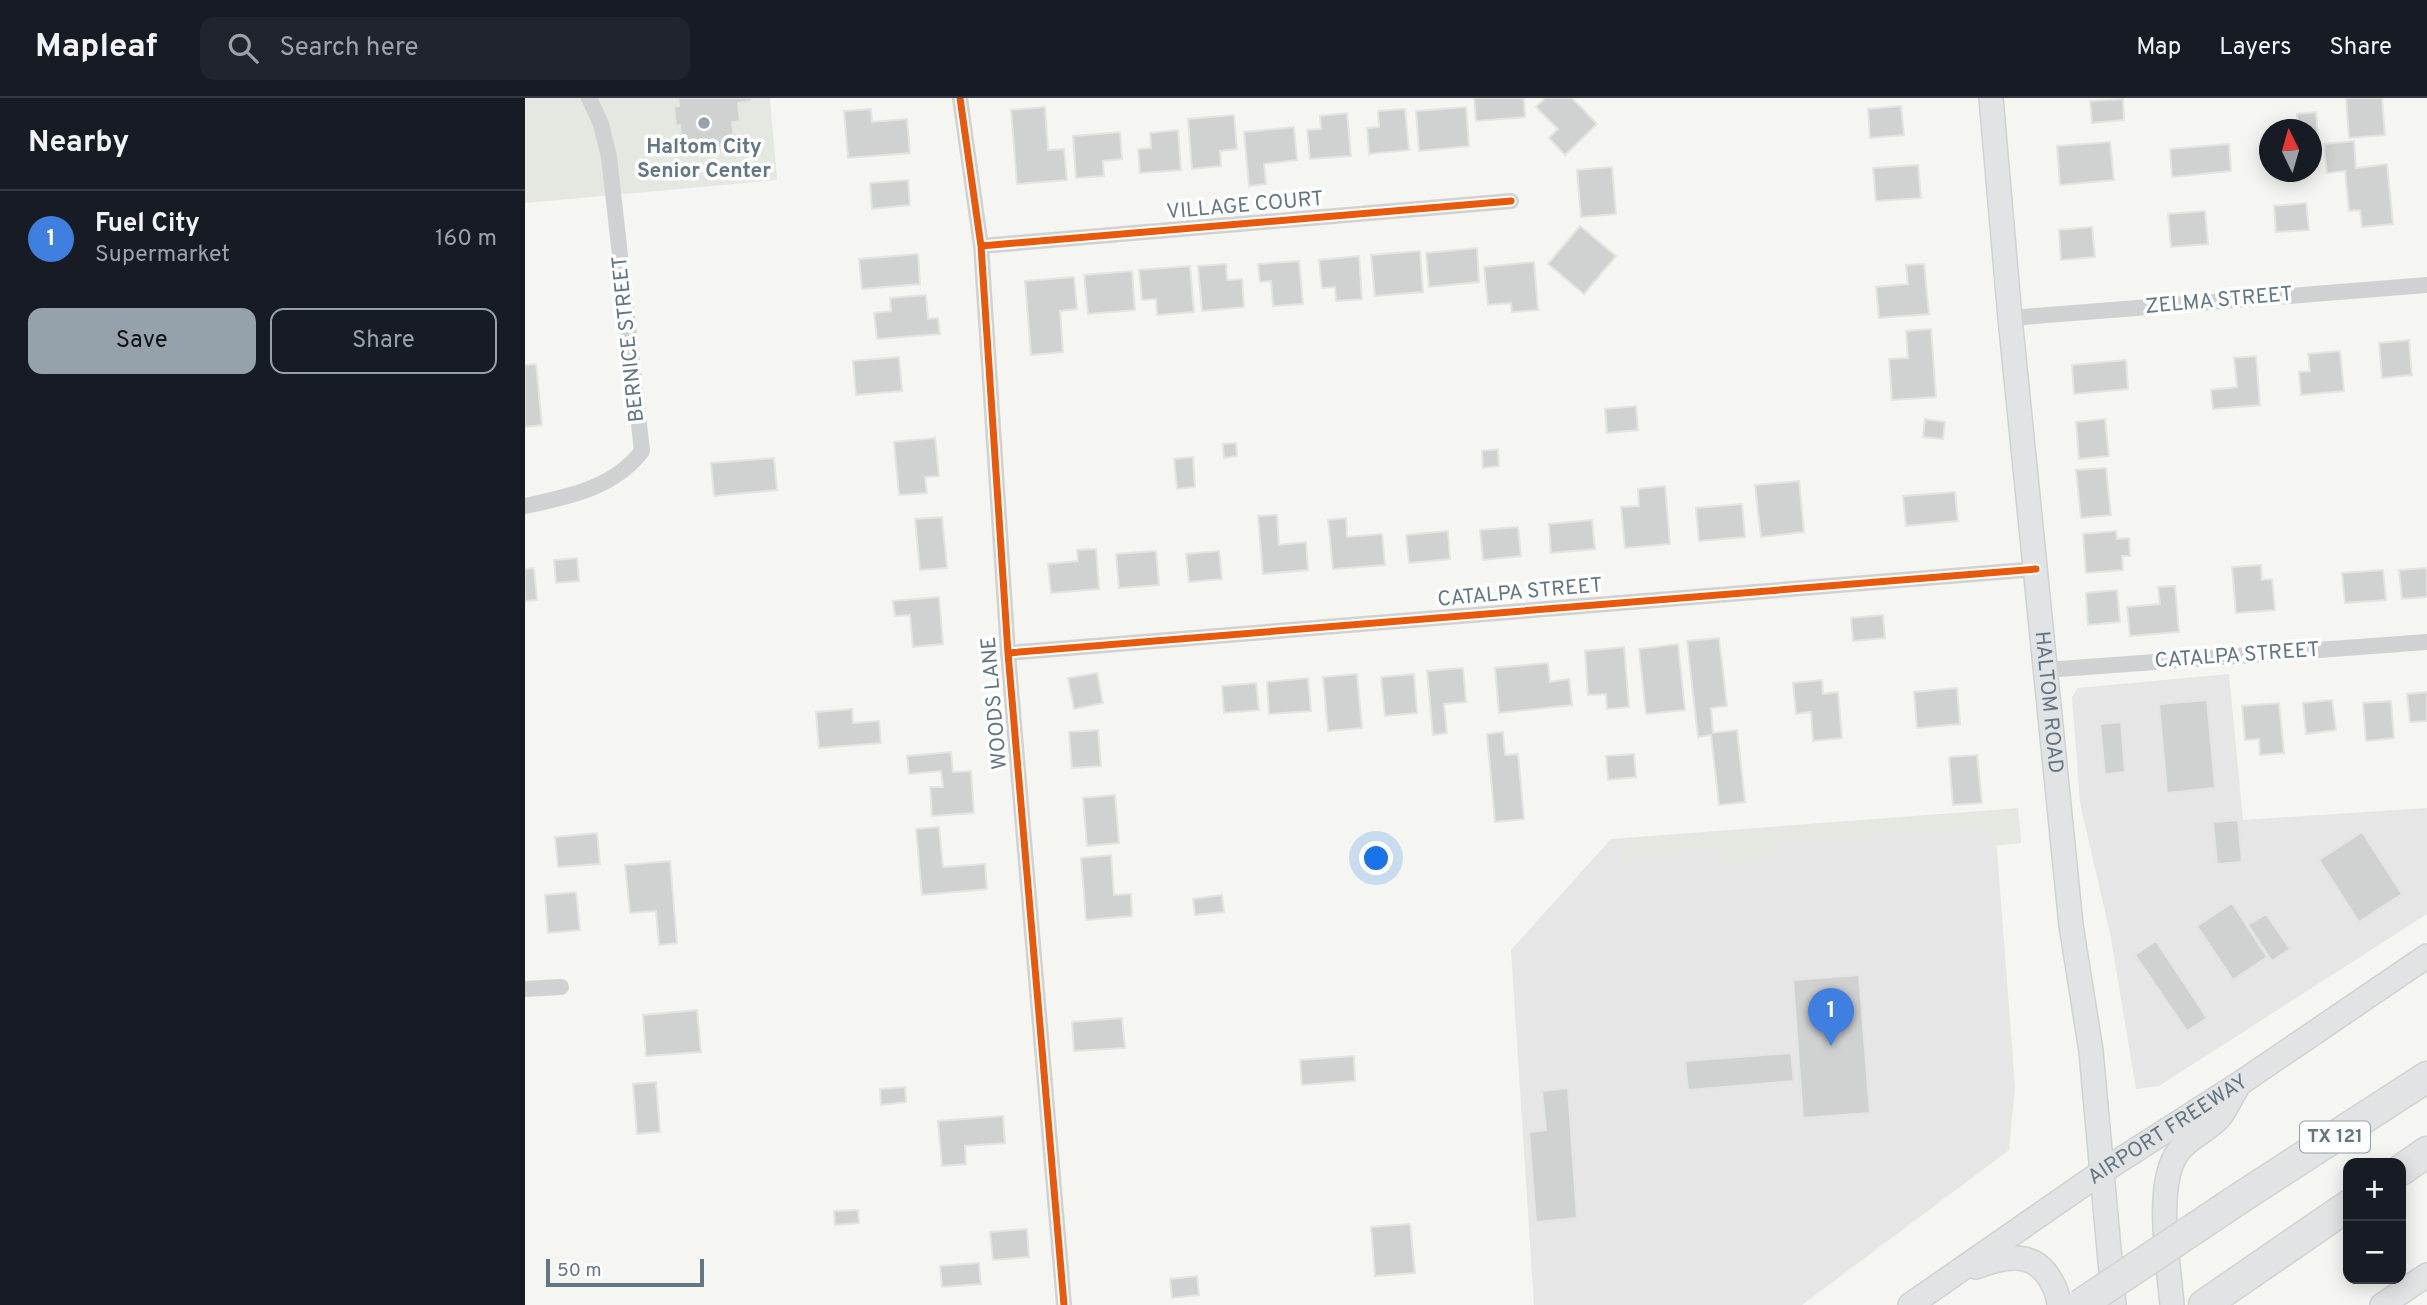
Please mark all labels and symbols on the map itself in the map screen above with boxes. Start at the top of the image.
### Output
marker: Haltom City Senior Center [696,115,712,131]
north arrow [2259,119,2322,182]
place label: Haltom City Senior Center [637,134,771,185]
street label: VILLAGE COURT [1165,186,1325,226]
street label: BERNICE STREET [607,254,651,424]
street label: ZELMA STREET [2144,281,2294,321]
street label: CATALPA STREET [1436,572,1604,614]
street label: HALTOM ROAD [2028,630,2069,775]
street label: WOODS LANE [976,635,1014,771]
street label: CATALPA STREET [2154,637,2320,675]
your location [1359,841,1393,875]
pin: 1 [1808,988,1854,1046]
street label: AIRPORT FREEWAY [2083,1068,2253,1191]
road number: TX 121 [2300,1121,2370,1152]
scale bar [546,1256,703,1288]

